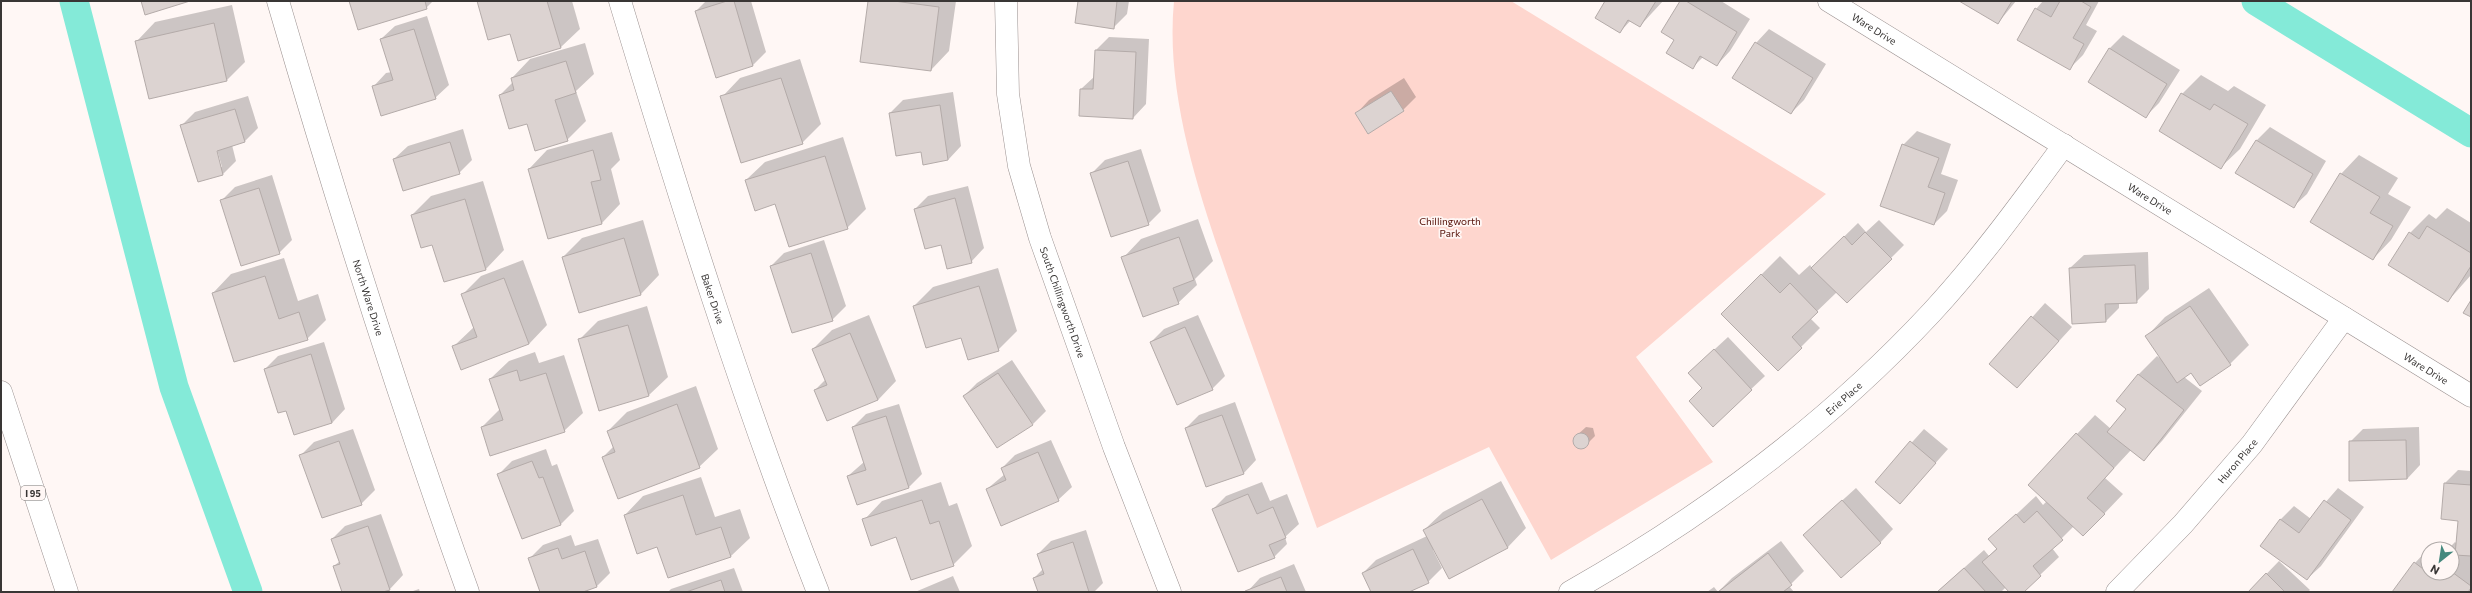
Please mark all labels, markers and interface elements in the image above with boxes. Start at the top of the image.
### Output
street label: Ware Drive [1850,11,1899,47]
street label: Ware Drive [2126,180,2175,217]
park label: Chillingworth Park [1419,215,1481,239]
street label: South Chillingworth Drive [1038,245,1088,359]
street label: North Ware Drive [351,258,386,337]
street label: Baker Drive [699,272,727,326]
street label: Ware Drive [2402,350,2451,387]
street label: Erie Place [1823,379,1864,417]
street label: Huron Place [2215,436,2260,486]
road number: I 95 [21,486,45,500]
north arrow [2420,541,2460,581]
text: N [2428,562,2442,578]

